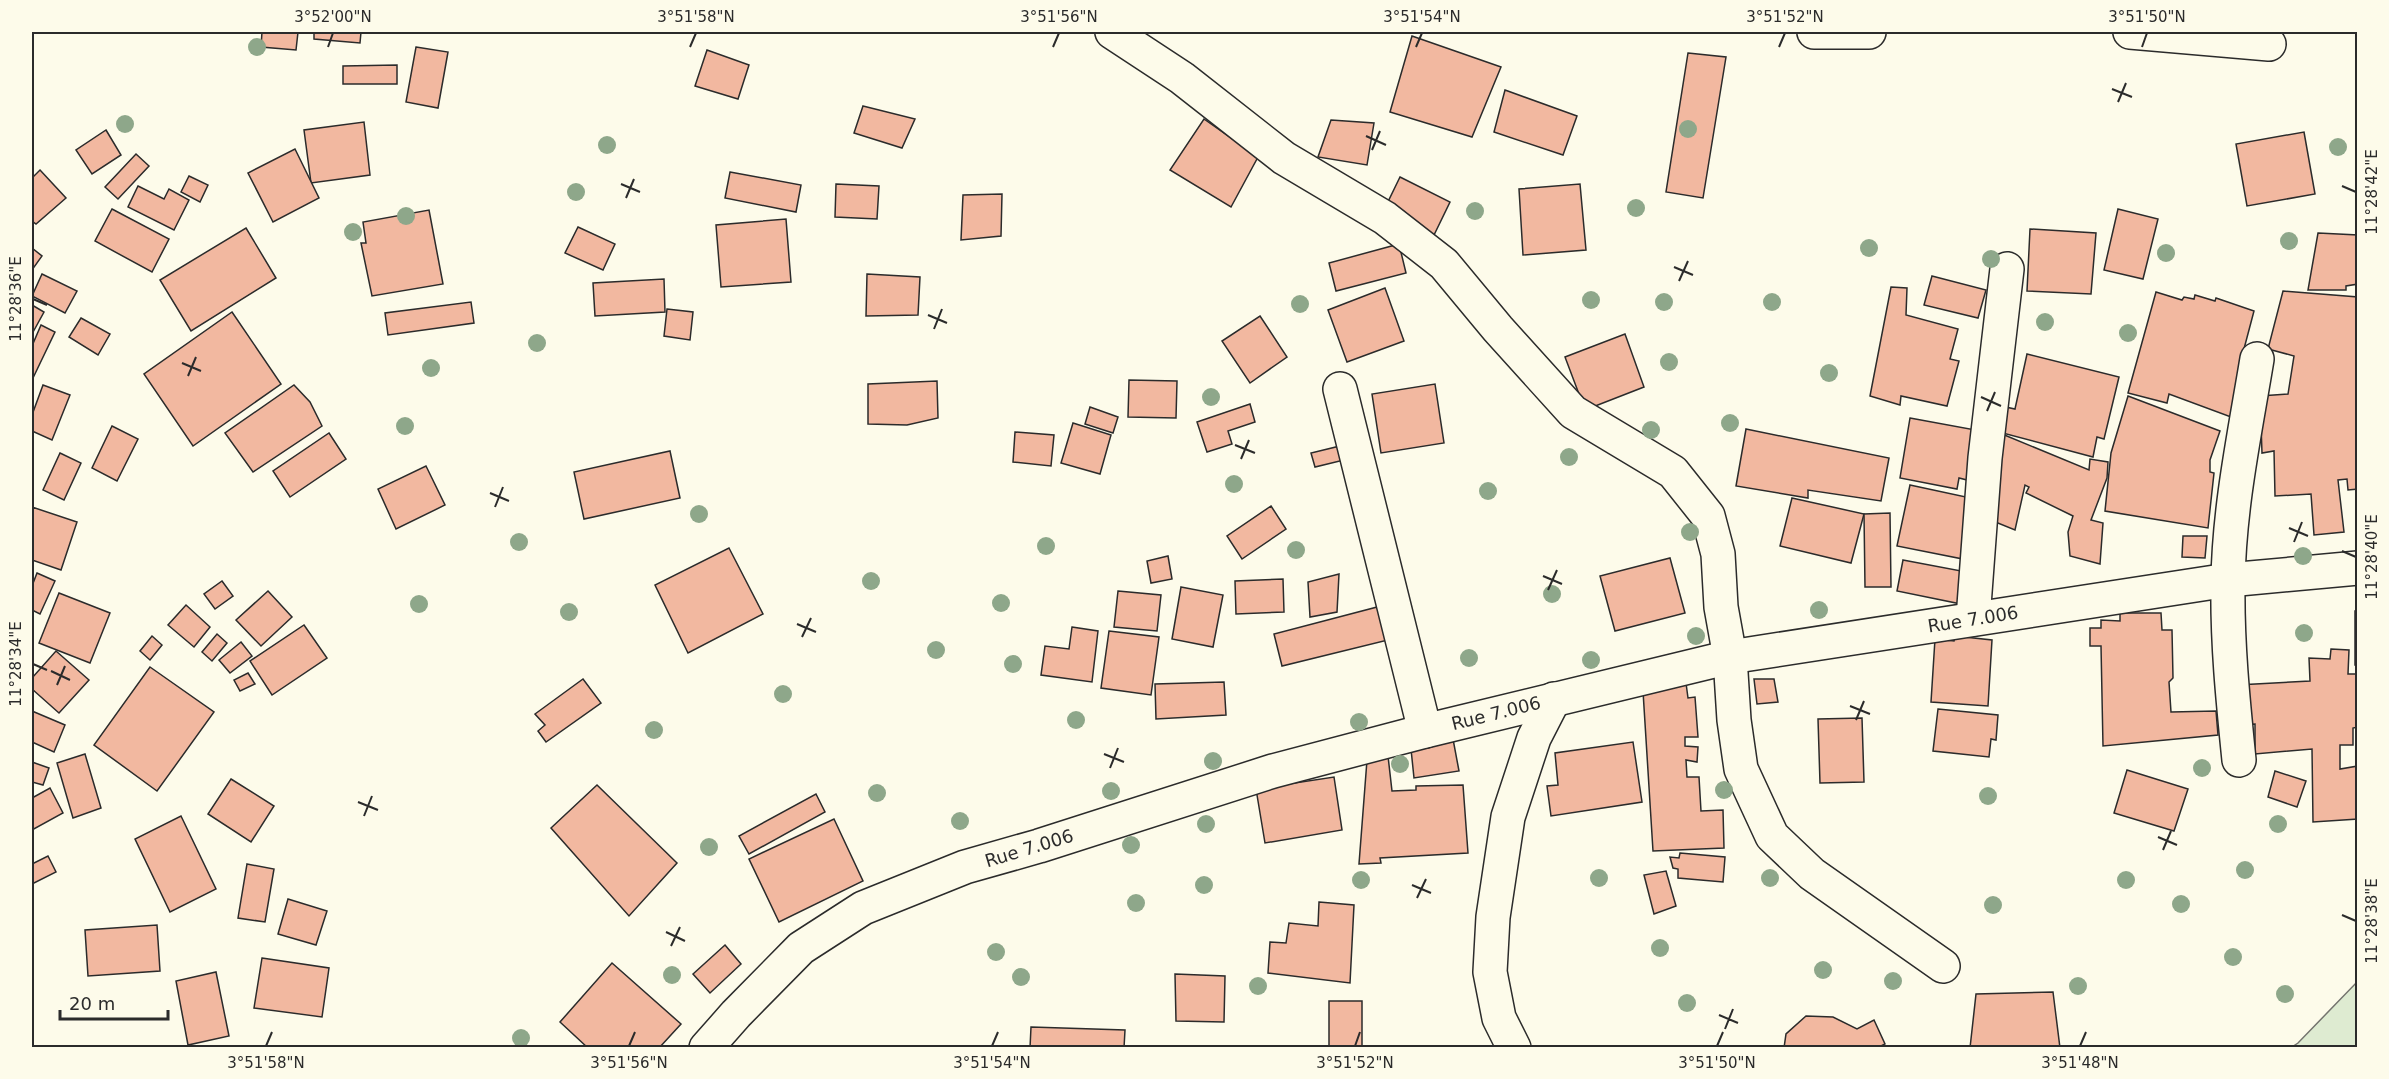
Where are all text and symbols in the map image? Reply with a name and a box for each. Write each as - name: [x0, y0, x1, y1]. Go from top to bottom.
- text: 3°52'00"N: [294, 8, 372, 26]
- text: 3°51'58"N: [657, 8, 735, 26]
- text: 3°51'56"N: [1020, 8, 1098, 26]
- text: 3°51'54"N: [1383, 8, 1461, 26]
- text: 3°51'52"N: [1746, 8, 1824, 26]
- text: 3°51'50"N: [2108, 8, 2186, 26]
- text: 11°28'42"E: [2363, 149, 2381, 235]
- text: 11°28'36"E: [7, 256, 25, 342]
- text: 11°28'40"E: [2363, 514, 2381, 600]
- street label: Rue 7.006: [1926, 601, 2020, 637]
- text: 11°28'34"E: [7, 621, 25, 707]
- street label: Rue 7.006: [1449, 692, 1543, 734]
- street label: Rue 7.006: [982, 825, 1076, 871]
- text: 11°28'38"E: [2363, 878, 2381, 964]
- scale bar: [60, 983, 168, 1021]
- text: 20 m: [69, 993, 115, 1014]
- text: 3°51'58"N: [227, 1054, 305, 1072]
- text: 3°51'56"N: [590, 1054, 668, 1072]
- text: 3°51'54"N: [953, 1054, 1031, 1072]
- text: 3°51'52"N: [1316, 1054, 1394, 1072]
- text: 3°51'50"N: [1678, 1054, 1756, 1072]
- text: 3°51'48"N: [2041, 1054, 2119, 1072]

